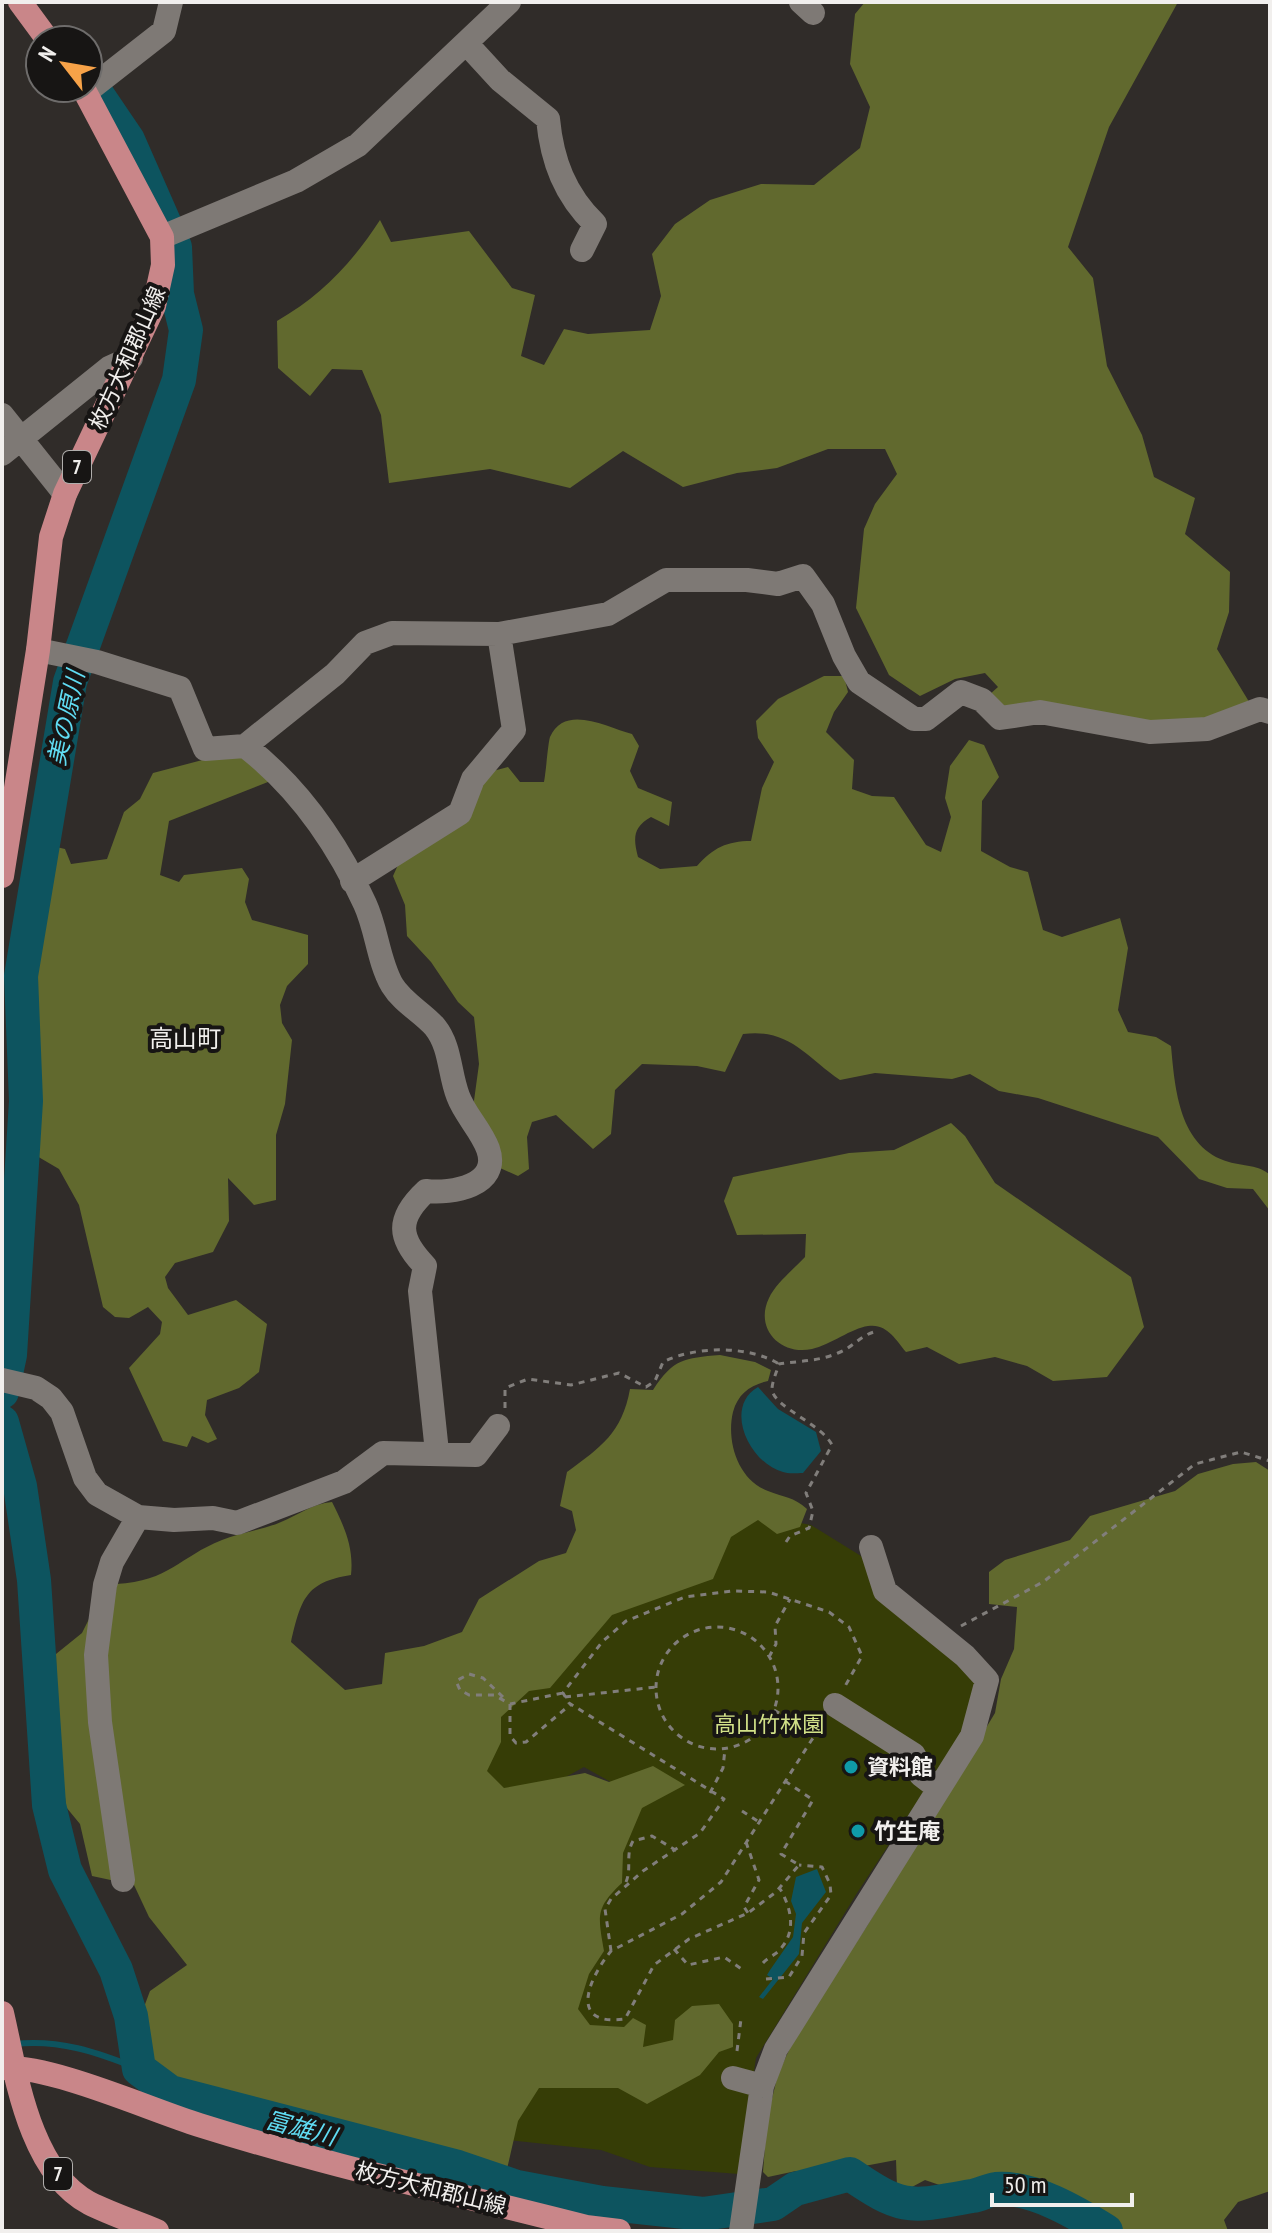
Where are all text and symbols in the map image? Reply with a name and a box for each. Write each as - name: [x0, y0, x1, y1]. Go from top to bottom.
- north arrow: [24, 24, 104, 104]
- text: N: [32, 41, 62, 66]
- street label: 枚方大和郡山線: [83, 282, 171, 434]
- road number: 7: [63, 451, 91, 483]
- water label: 美の原川: [41, 665, 92, 768]
- district label: 高山町: [149, 1023, 221, 1054]
- park label: 高山竹林園: [714, 1710, 824, 1738]
- place label: 資料館: [867, 1753, 933, 1781]
- marker: 資料館: [842, 1758, 860, 1776]
- place label: 竹生庵: [874, 1817, 940, 1845]
- marker: 竹生庵: [849, 1822, 867, 1840]
- water label: 富雄川: [262, 2104, 343, 2153]
- street label: 枚方大和郡山線: [353, 2156, 509, 2220]
- scale bar: [992, 2157, 1132, 2207]
- road number: 7: [44, 2158, 72, 2190]
- text: 50 m: [1004, 2169, 1046, 2200]

